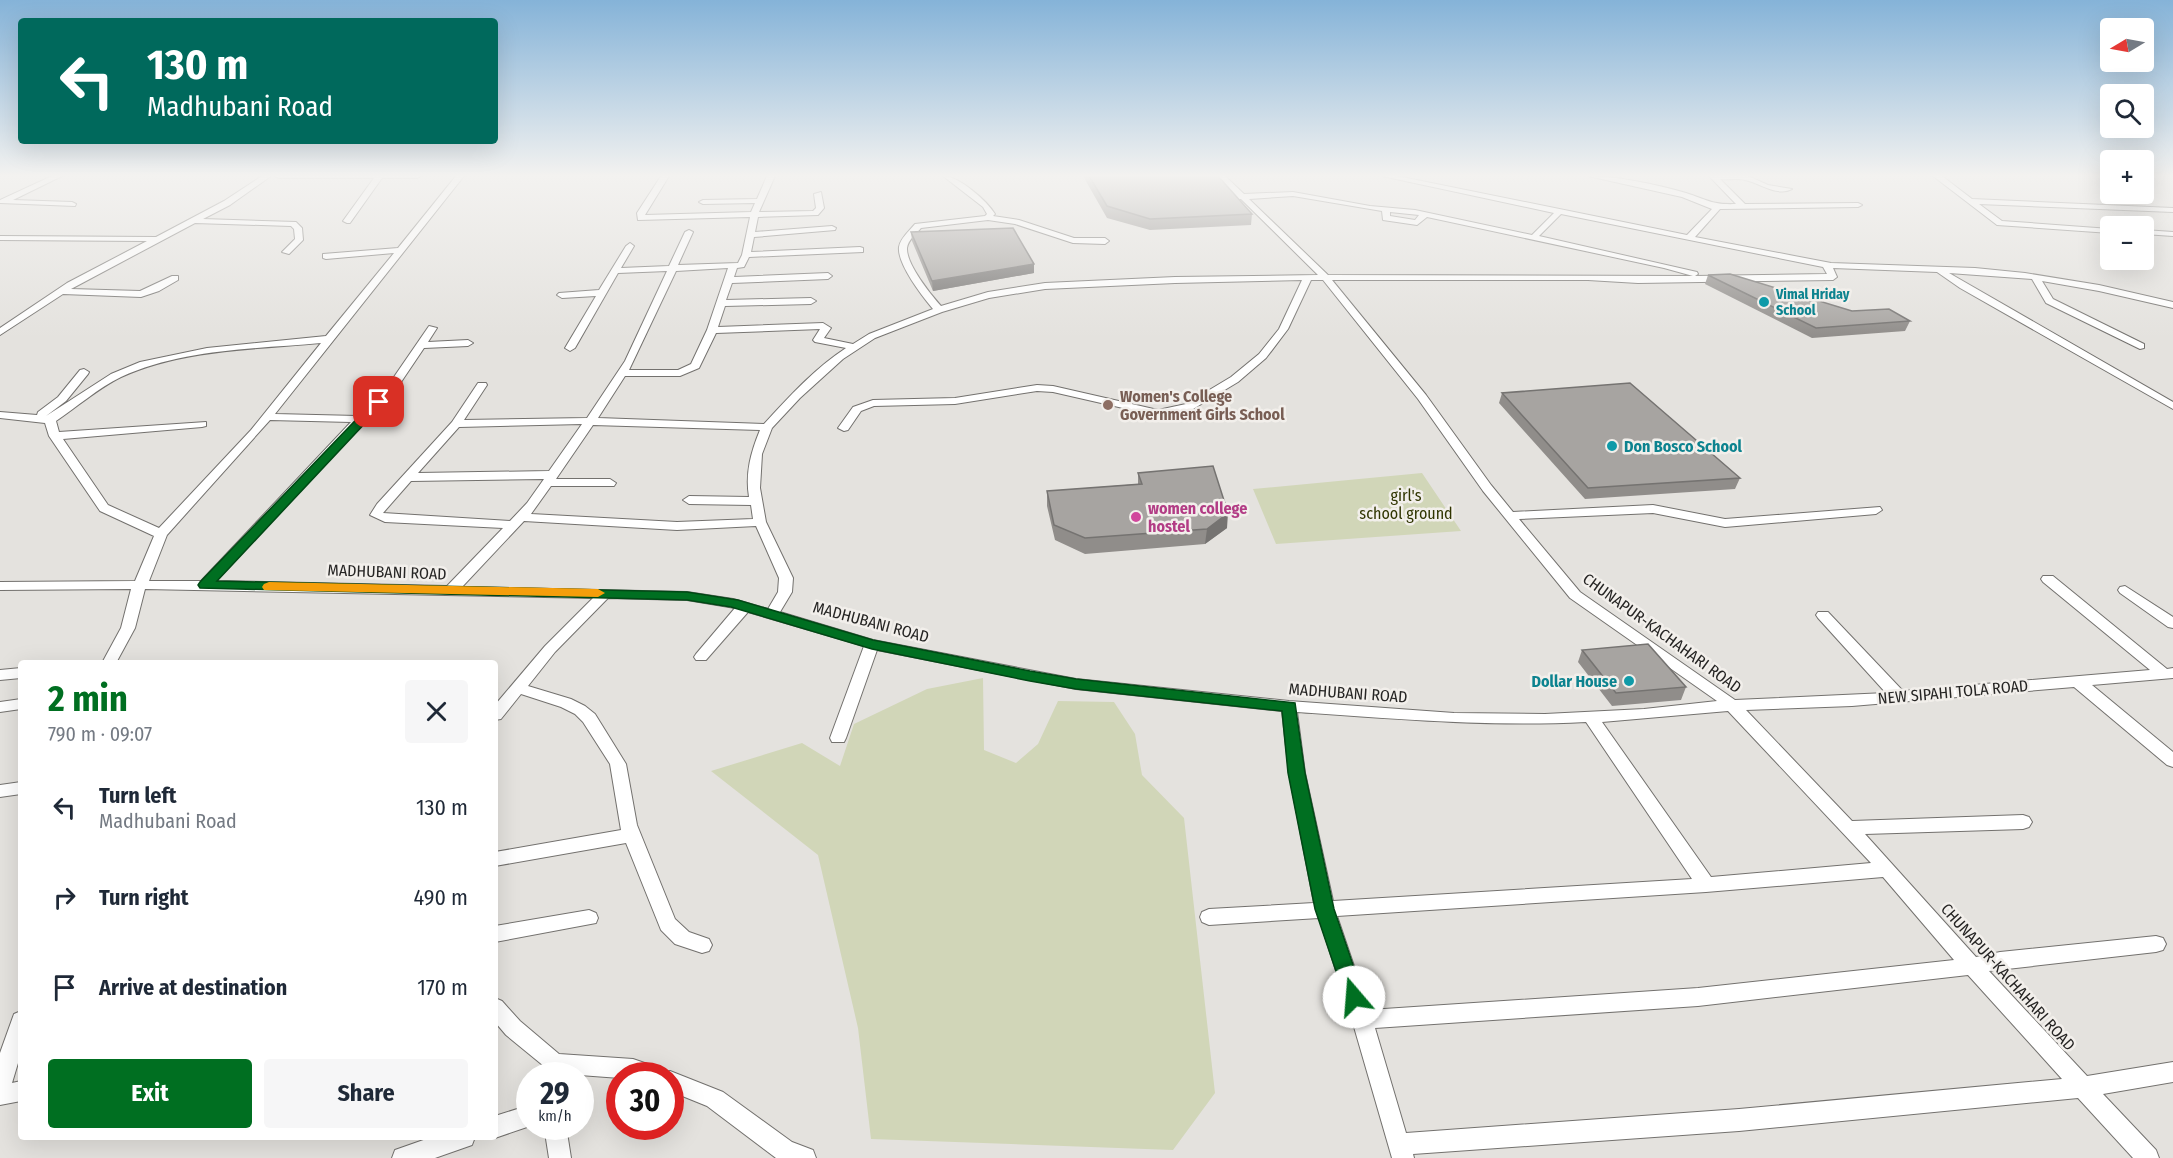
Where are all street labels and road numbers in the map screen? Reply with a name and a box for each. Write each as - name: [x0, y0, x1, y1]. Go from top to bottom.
- street label: MADHUBANI ROAD: [327, 560, 447, 584]
- street label: CHUNAPUR-KACHAHARI ROAD: [1579, 569, 1745, 697]
- street label: MADHUBANI ROAD: [811, 597, 931, 647]
- street label: NEW SIPAHI TOLA ROAD: [1877, 676, 2029, 708]
- street label: MADHUBANI ROAD: [1288, 679, 1408, 707]
- street label: CHUNAPUR-KACHAHARI ROAD: [1937, 900, 2079, 1054]

